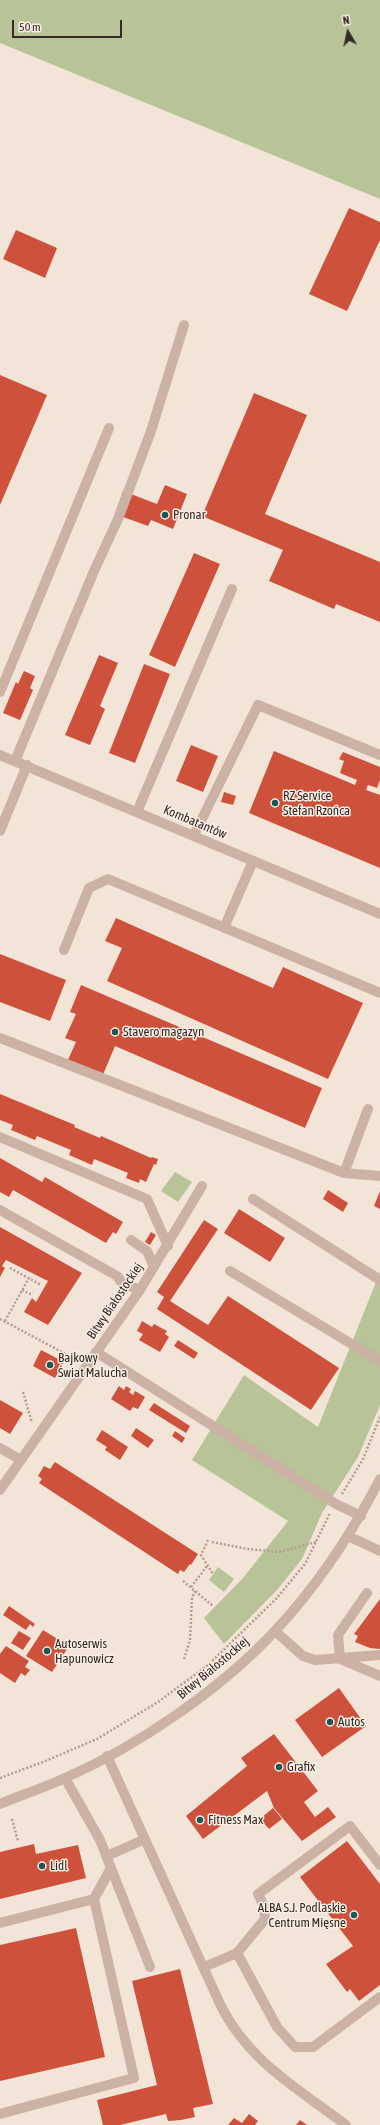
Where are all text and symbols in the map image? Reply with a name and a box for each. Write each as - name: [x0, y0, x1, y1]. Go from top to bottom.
- scale bar: [14, 12, 124, 38]
- north arrow: [328, 12, 368, 52]
- text: N: [342, 14, 350, 27]
- text: 50 m: [19, 20, 41, 34]
- place label: Pronar: [173, 507, 205, 523]
- marker: Pronar: [160, 510, 170, 520]
- place label: RZ Service Stefan Rzońca: [283, 788, 350, 819]
- marker: RZ Service Stefan Rzońca: [270, 798, 280, 808]
- street label: Kombatantów: [161, 802, 229, 842]
- place label: Stavero magazyn: [123, 1024, 204, 1040]
- marker: Stavero magazyn: [110, 1027, 120, 1037]
- street label: Bitwy Białostockiej: [84, 1260, 146, 1342]
- place label: Bajkowy Świat Malucha: [58, 1350, 127, 1381]
- marker: Bajkowy Świat Malucha: [45, 1360, 55, 1370]
- street label: Bitwy Białostockiej: [174, 1634, 252, 1702]
- place label: Autoserwis Hapunowicz: [55, 1636, 114, 1667]
- marker: Autoserwis Hapunowicz: [42, 1646, 52, 1656]
- place label: Autos: [338, 1714, 365, 1730]
- marker: Autos: [325, 1717, 335, 1727]
- place label: Grafix: [287, 1759, 315, 1775]
- marker: Grafix: [274, 1762, 284, 1772]
- place label: Fitness Max: [208, 1812, 263, 1828]
- marker: Fitness Max: [195, 1815, 205, 1825]
- place label: Lidl: [50, 1858, 68, 1874]
- marker: Lidl: [37, 1861, 47, 1871]
- place label: ALBA S.J. Podlaskie Centrum Mięsne: [258, 1900, 346, 1931]
- marker: ALBA S.J. Podlaskie Centrum Mięsne: [349, 1910, 359, 1920]

